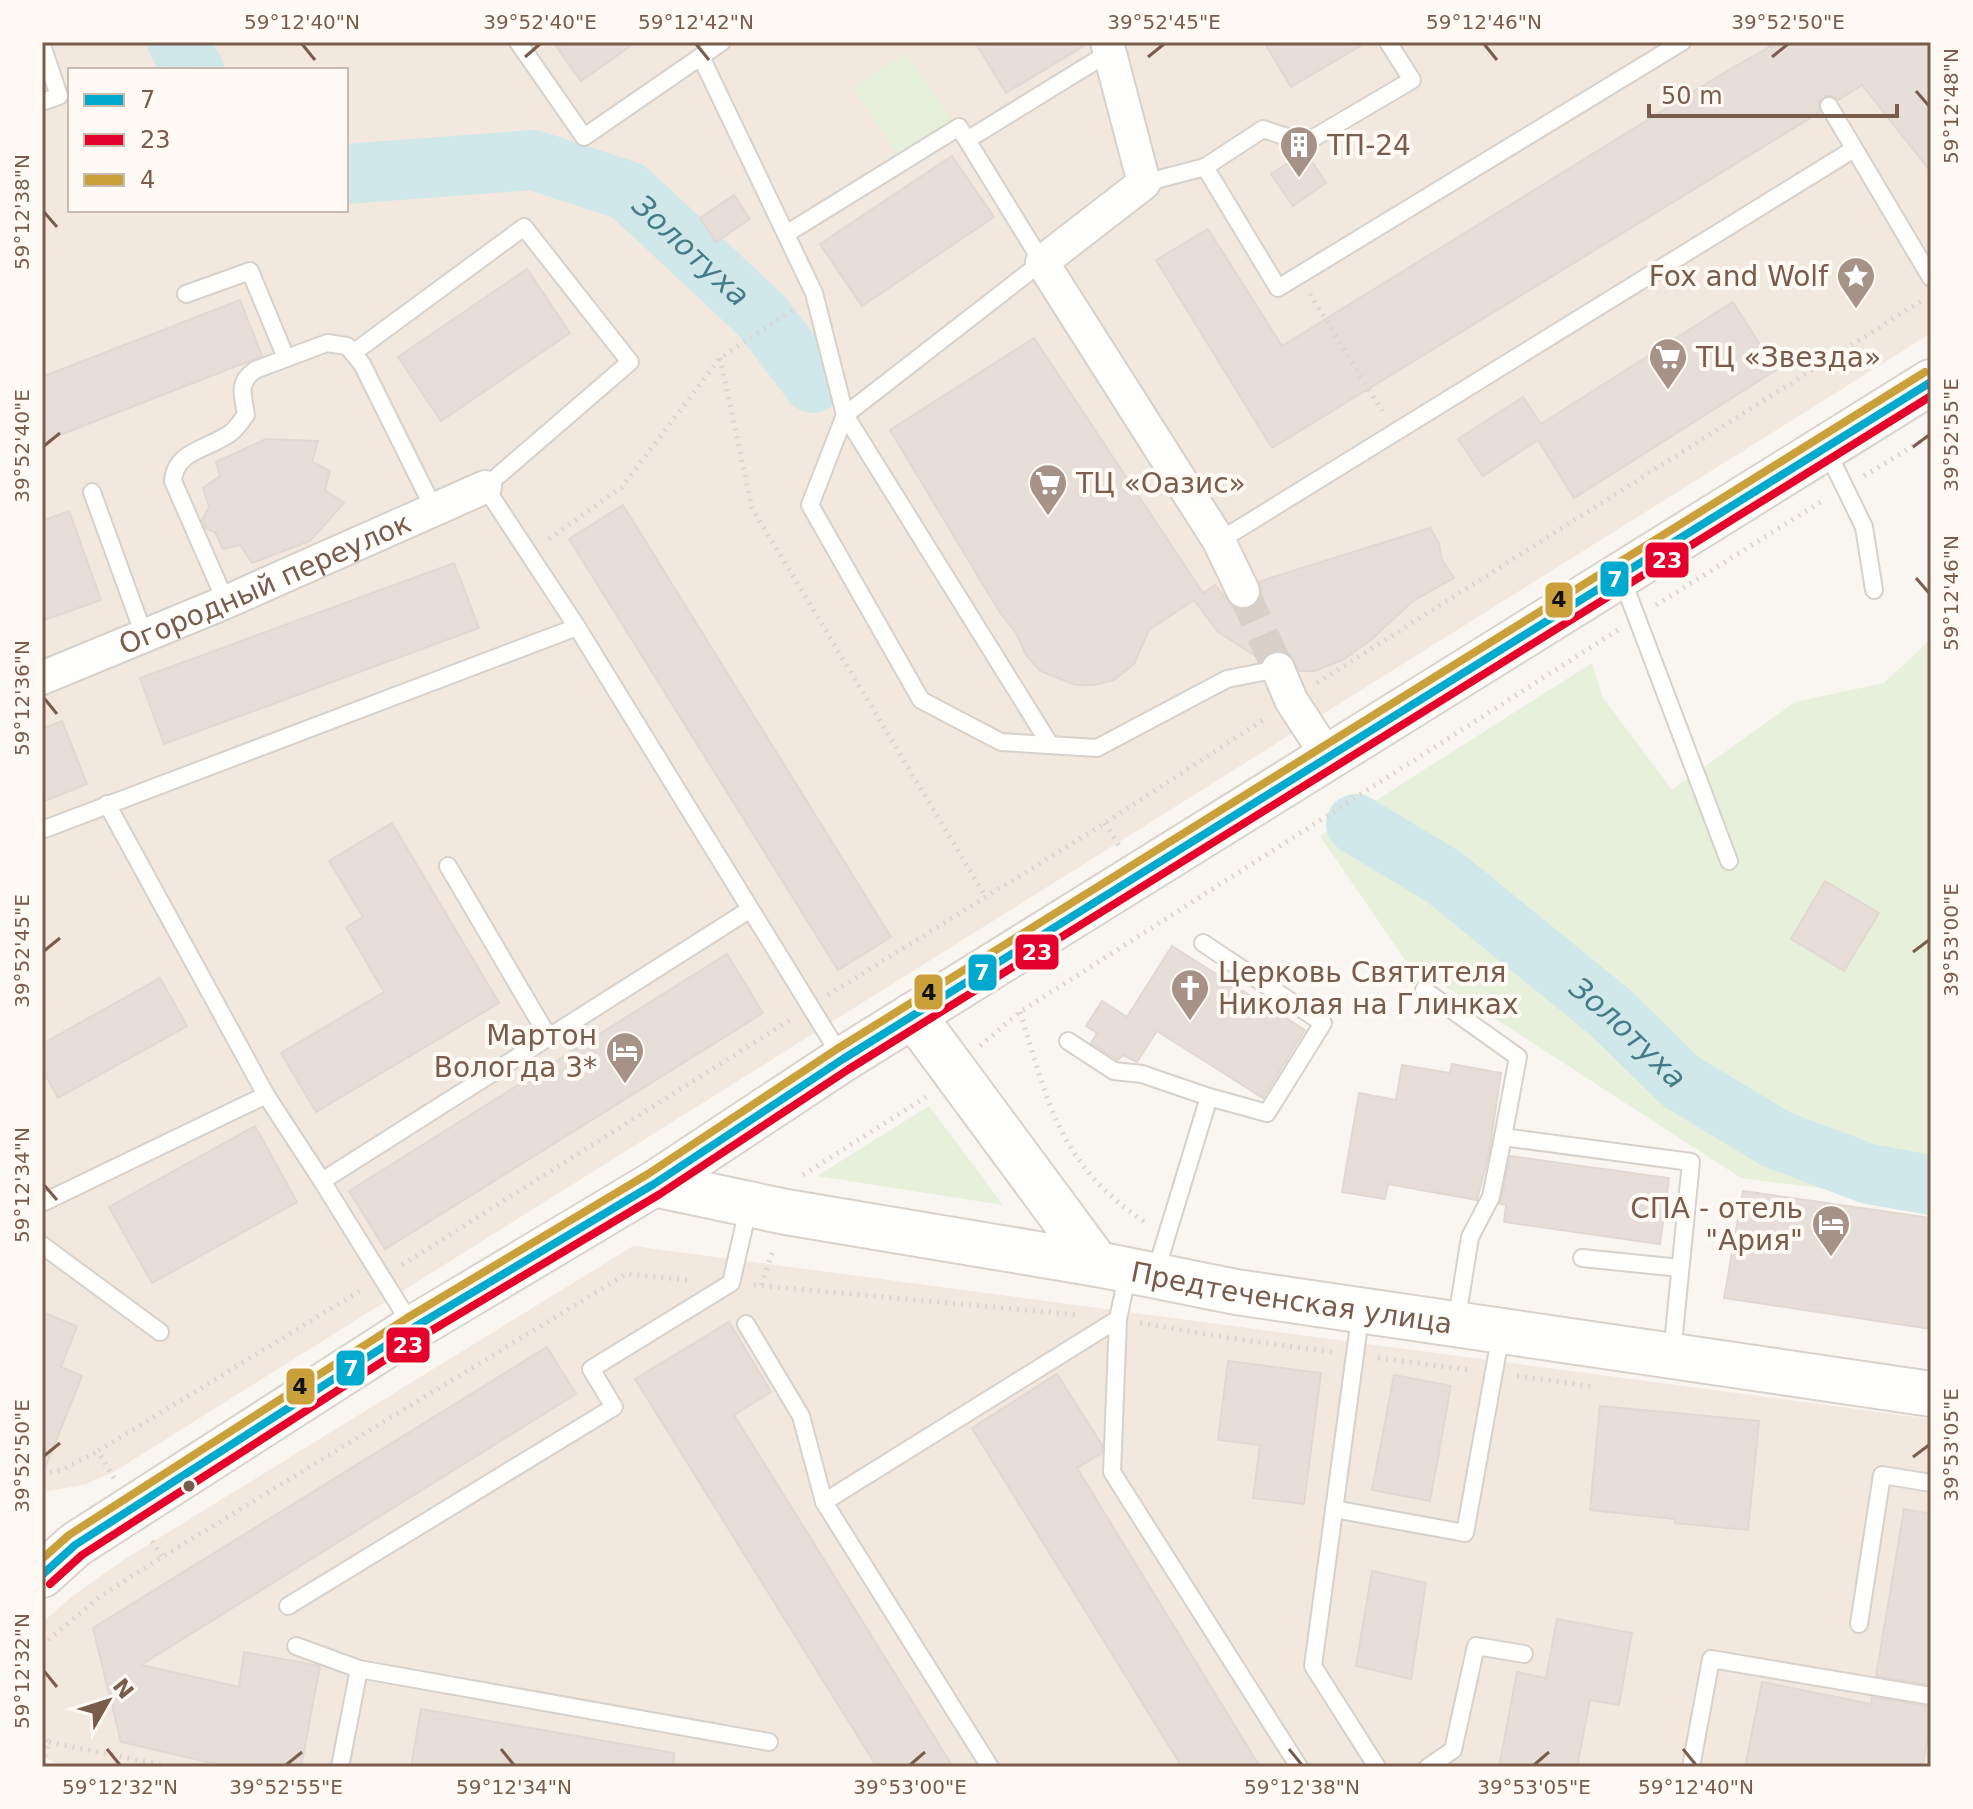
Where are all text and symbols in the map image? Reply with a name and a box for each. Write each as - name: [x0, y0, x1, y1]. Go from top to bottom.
- text: 59°12'40"N: [244, 10, 360, 34]
- text: 39°52'40"E: [483, 10, 597, 34]
- text: 59°12'42"N: [638, 10, 754, 34]
- text: 39°52'45"E: [1107, 10, 1221, 34]
- text: 59°12'46"N: [1426, 10, 1542, 34]
- text: 39°52'50"E: [1731, 10, 1845, 34]
- text: 59°12'48"N: [1939, 48, 1963, 164]
- legend: [68, 68, 348, 212]
- scale bar: [1649, 68, 1897, 118]
- text: 50 m: [1661, 82, 1723, 110]
- text: 7: [140, 86, 155, 114]
- building icon: ТП-24: [1278, 124, 1320, 179]
- text: 23: [140, 126, 171, 154]
- place label: ТП-24: [1326, 129, 1411, 162]
- text: 59°12'38"N: [10, 154, 34, 270]
- text: 4: [140, 166, 155, 194]
- water label: Золотуха: [626, 187, 757, 313]
- place icon: Fox and Wolf: [1835, 255, 1877, 310]
- place label: Fox and Wolf: [1649, 260, 1829, 293]
- supermarket icon: ТЦ «Звезда»: [1647, 336, 1689, 391]
- place label: ТЦ «Звезда»: [1695, 341, 1881, 374]
- text: 39°52'55"E: [1939, 378, 1963, 492]
- text: 39°52'40"E: [10, 389, 34, 503]
- supermarket icon: ТЦ «Оазис»: [1027, 462, 1069, 517]
- place label: ТЦ «Оазис»: [1075, 467, 1246, 500]
- street label: Огородный переулок: [114, 506, 416, 661]
- text: 59°12'46"N: [1939, 535, 1963, 651]
- line badge: 23: [1644, 541, 1690, 579]
- text: 23: [1652, 548, 1682, 573]
- line badge: 7: [1599, 560, 1630, 598]
- text: 7: [1607, 567, 1623, 592]
- line badge: 4: [1544, 581, 1574, 619]
- text: 4: [1551, 587, 1567, 612]
- text: 59°12'36"N: [10, 640, 34, 756]
- text: 39°53'00"E: [1939, 883, 1963, 997]
- text: 39°52'45"E: [10, 894, 34, 1008]
- line badge: 23: [1014, 933, 1060, 971]
- text: 23: [1022, 940, 1052, 965]
- line badge: 7: [967, 953, 998, 992]
- place label: Церковь Святителя Николая на Глинках: [1218, 956, 1519, 1021]
- text: 7: [974, 960, 990, 985]
- church icon: Церковь Святителя Николая на Глинках: [1169, 967, 1211, 1022]
- water label: Золотуха: [1563, 970, 1694, 1095]
- line badge: 4: [913, 973, 944, 1011]
- text: 4: [921, 980, 937, 1005]
- place label: Мартон Вологда 3*: [434, 1019, 597, 1084]
- hotel icon: Мартон Вологда 3*: [604, 1030, 646, 1085]
- text: 59°12'34"N: [10, 1127, 34, 1243]
- place label: СПА - отель "Ария": [1630, 1192, 1803, 1257]
- hotel icon: СПА - отель "Ария": [1810, 1203, 1852, 1258]
- street label: Предтеченская улица: [1128, 1255, 1455, 1340]
- line badge: 23: [385, 1326, 431, 1364]
- text: 23: [393, 1333, 423, 1358]
- line badge: 7: [335, 1349, 366, 1387]
- text: 7: [343, 1356, 359, 1381]
- line badge: 4: [285, 1367, 316, 1406]
- text: 4: [292, 1374, 308, 1399]
- text: 39°53'05"E: [1939, 1388, 1963, 1502]
- text: 39°52'50"E: [10, 1399, 34, 1513]
- unlabelled marker: [181, 1478, 197, 1494]
- text: 59°12'32"N: [10, 1613, 34, 1729]
- north arrow: [68, 1661, 148, 1741]
- text: N: [108, 1674, 139, 1704]
- text: 59°12'32"N: [62, 1775, 178, 1799]
- text: 39°52'55"E: [229, 1775, 343, 1799]
- text: 59°12'34"N: [456, 1775, 572, 1799]
- text: 39°53'00"E: [853, 1775, 967, 1799]
- text: 59°12'38"N: [1244, 1775, 1360, 1799]
- text: 39°53'05"E: [1477, 1775, 1591, 1799]
- text: 59°12'40"N: [1638, 1775, 1754, 1799]

